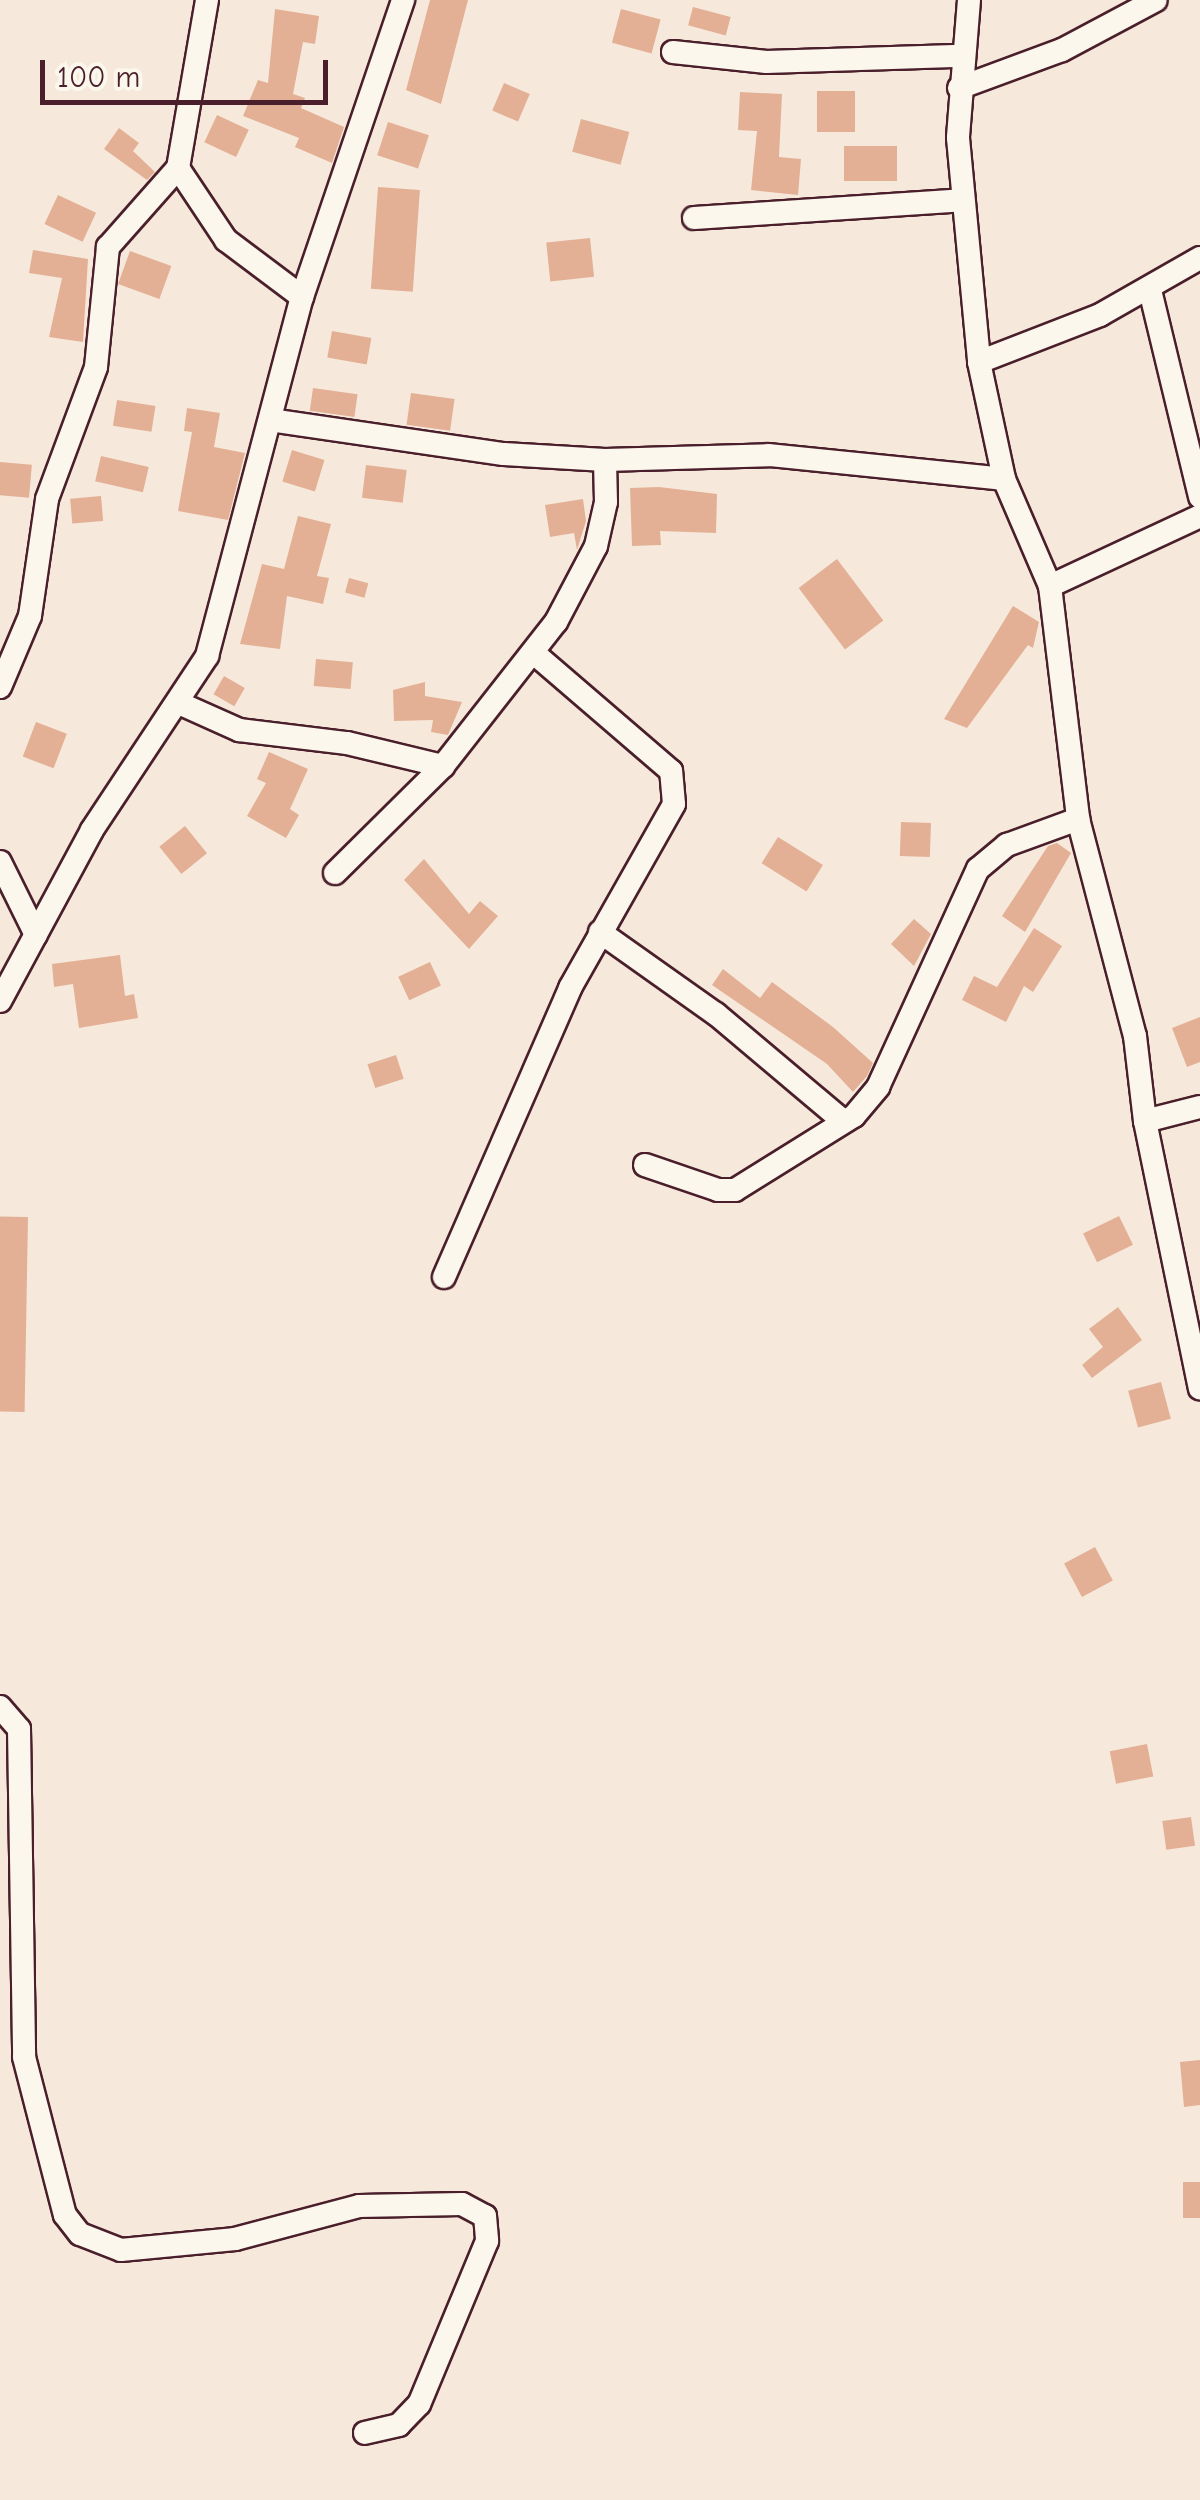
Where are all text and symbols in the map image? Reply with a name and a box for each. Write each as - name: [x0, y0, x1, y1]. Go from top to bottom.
- scale bar: [45, 40, 332, 102]
- text: 100 m: [57, 60, 140, 95]

